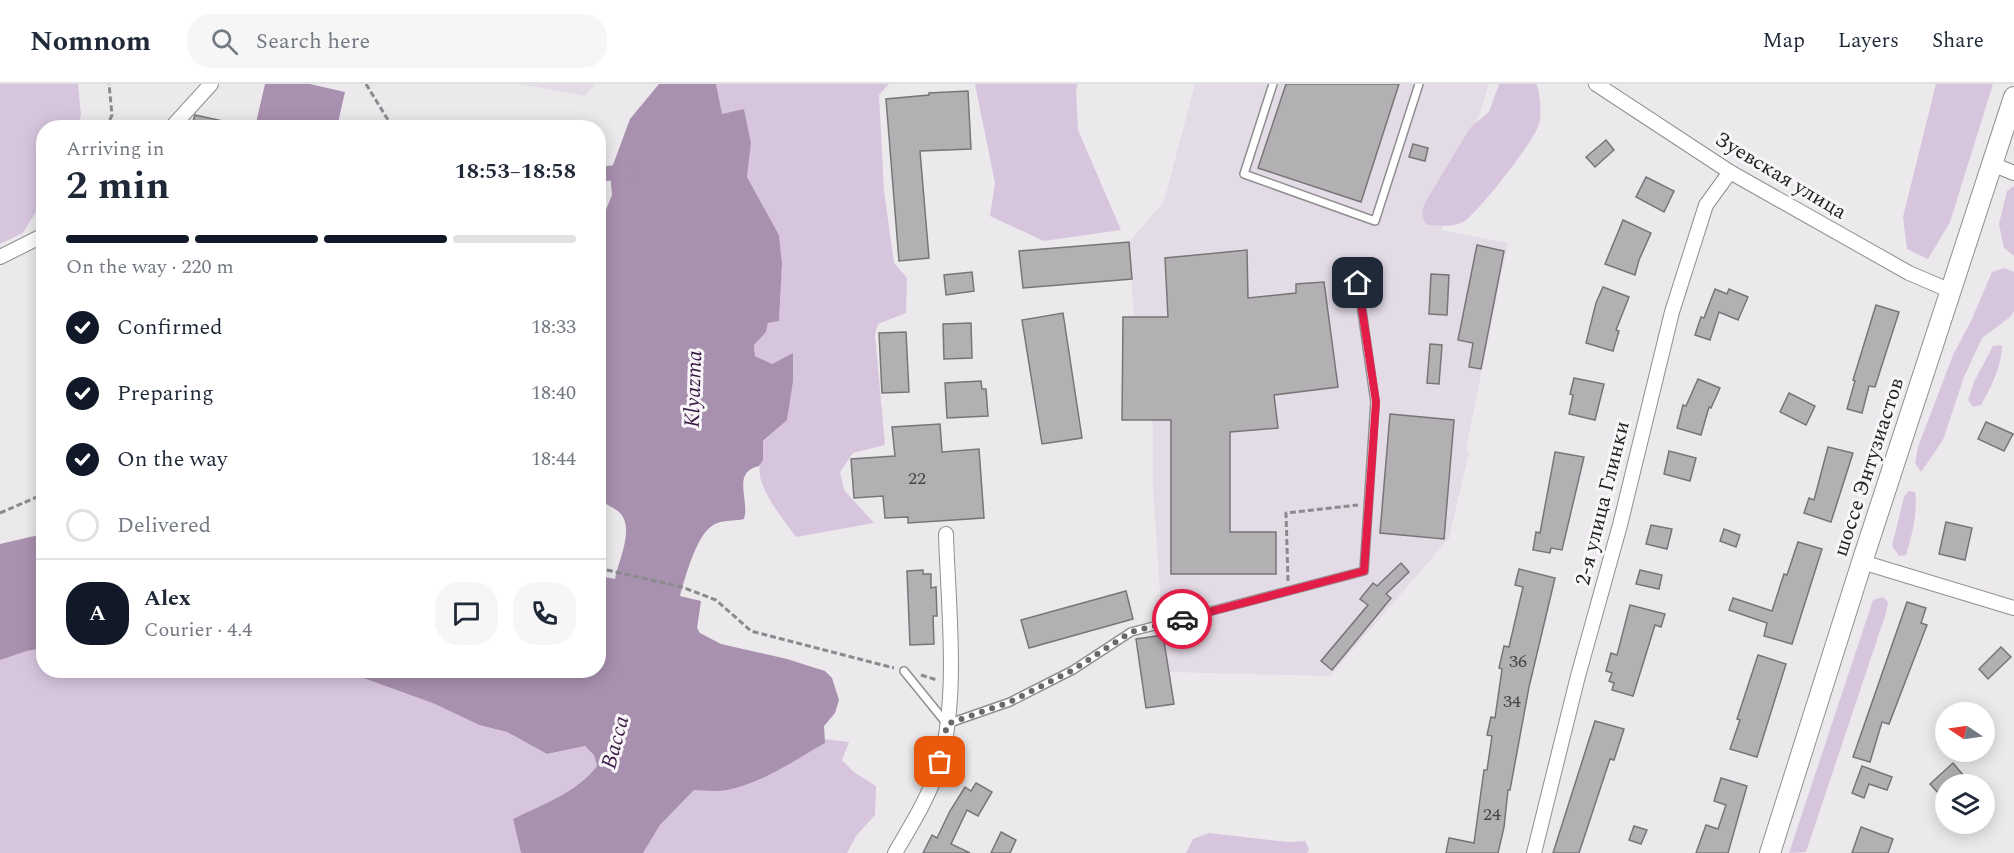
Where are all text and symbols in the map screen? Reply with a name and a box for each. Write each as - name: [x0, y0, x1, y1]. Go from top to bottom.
- search box: [187, 14, 607, 68]
- text: Nomnom: [30, 20, 151, 63]
- icon: search: [208, 25, 241, 58]
- text: Search here: [256, 25, 370, 58]
- text: Map: [1763, 25, 1805, 57]
- text: Layers: [1838, 25, 1899, 57]
- text: Share: [1932, 25, 1984, 57]
- street label: Зуевская улица: [1708, 124, 1853, 228]
- text: Arriving in: [66, 134, 164, 164]
- text: 18:53–18:58: [454, 155, 576, 188]
- text: 2 min: [66, 157, 170, 216]
- text: On the way · 220 m: [66, 252, 234, 282]
- pin: [1332, 257, 1383, 308]
- icon: home: [1341, 266, 1374, 299]
- icon: check: [66, 311, 99, 344]
- text: Confirmed: [117, 311, 223, 344]
- text: 18:33: [531, 312, 576, 342]
- water label: Klyazma: [676, 350, 711, 428]
- street label: шоссе Энтузиастов: [1825, 374, 1913, 561]
- icon: check: [66, 377, 99, 410]
- text: Preparing: [117, 377, 214, 410]
- text: 18:40: [531, 378, 576, 408]
- street label: 2-я улица Глинки: [1567, 418, 1639, 589]
- icon: check: [66, 443, 99, 476]
- text: On the way: [117, 443, 228, 476]
- text: 18:44: [531, 444, 576, 474]
- house number: 22: [908, 465, 926, 492]
- text: Delivered: [117, 509, 211, 542]
- text: Alex: [144, 582, 191, 615]
- button: chat: [435, 582, 498, 645]
- button: phone: [513, 582, 576, 645]
- courier: [1152, 589, 1212, 649]
- text: A: [89, 597, 106, 630]
- icon: car: [1166, 603, 1199, 636]
- text: Courier · 4.4: [144, 615, 252, 645]
- house number: 36: [1509, 648, 1527, 675]
- house number: 34: [1503, 688, 1521, 715]
- north arrow: [1935, 702, 1995, 762]
- map controls: [1935, 702, 1995, 834]
- water label: Васса: [593, 712, 638, 773]
- pin: [914, 736, 965, 787]
- icon: bag: [923, 745, 956, 778]
- button: layers: [1935, 774, 1995, 834]
- house number: 24: [1483, 801, 1501, 828]

